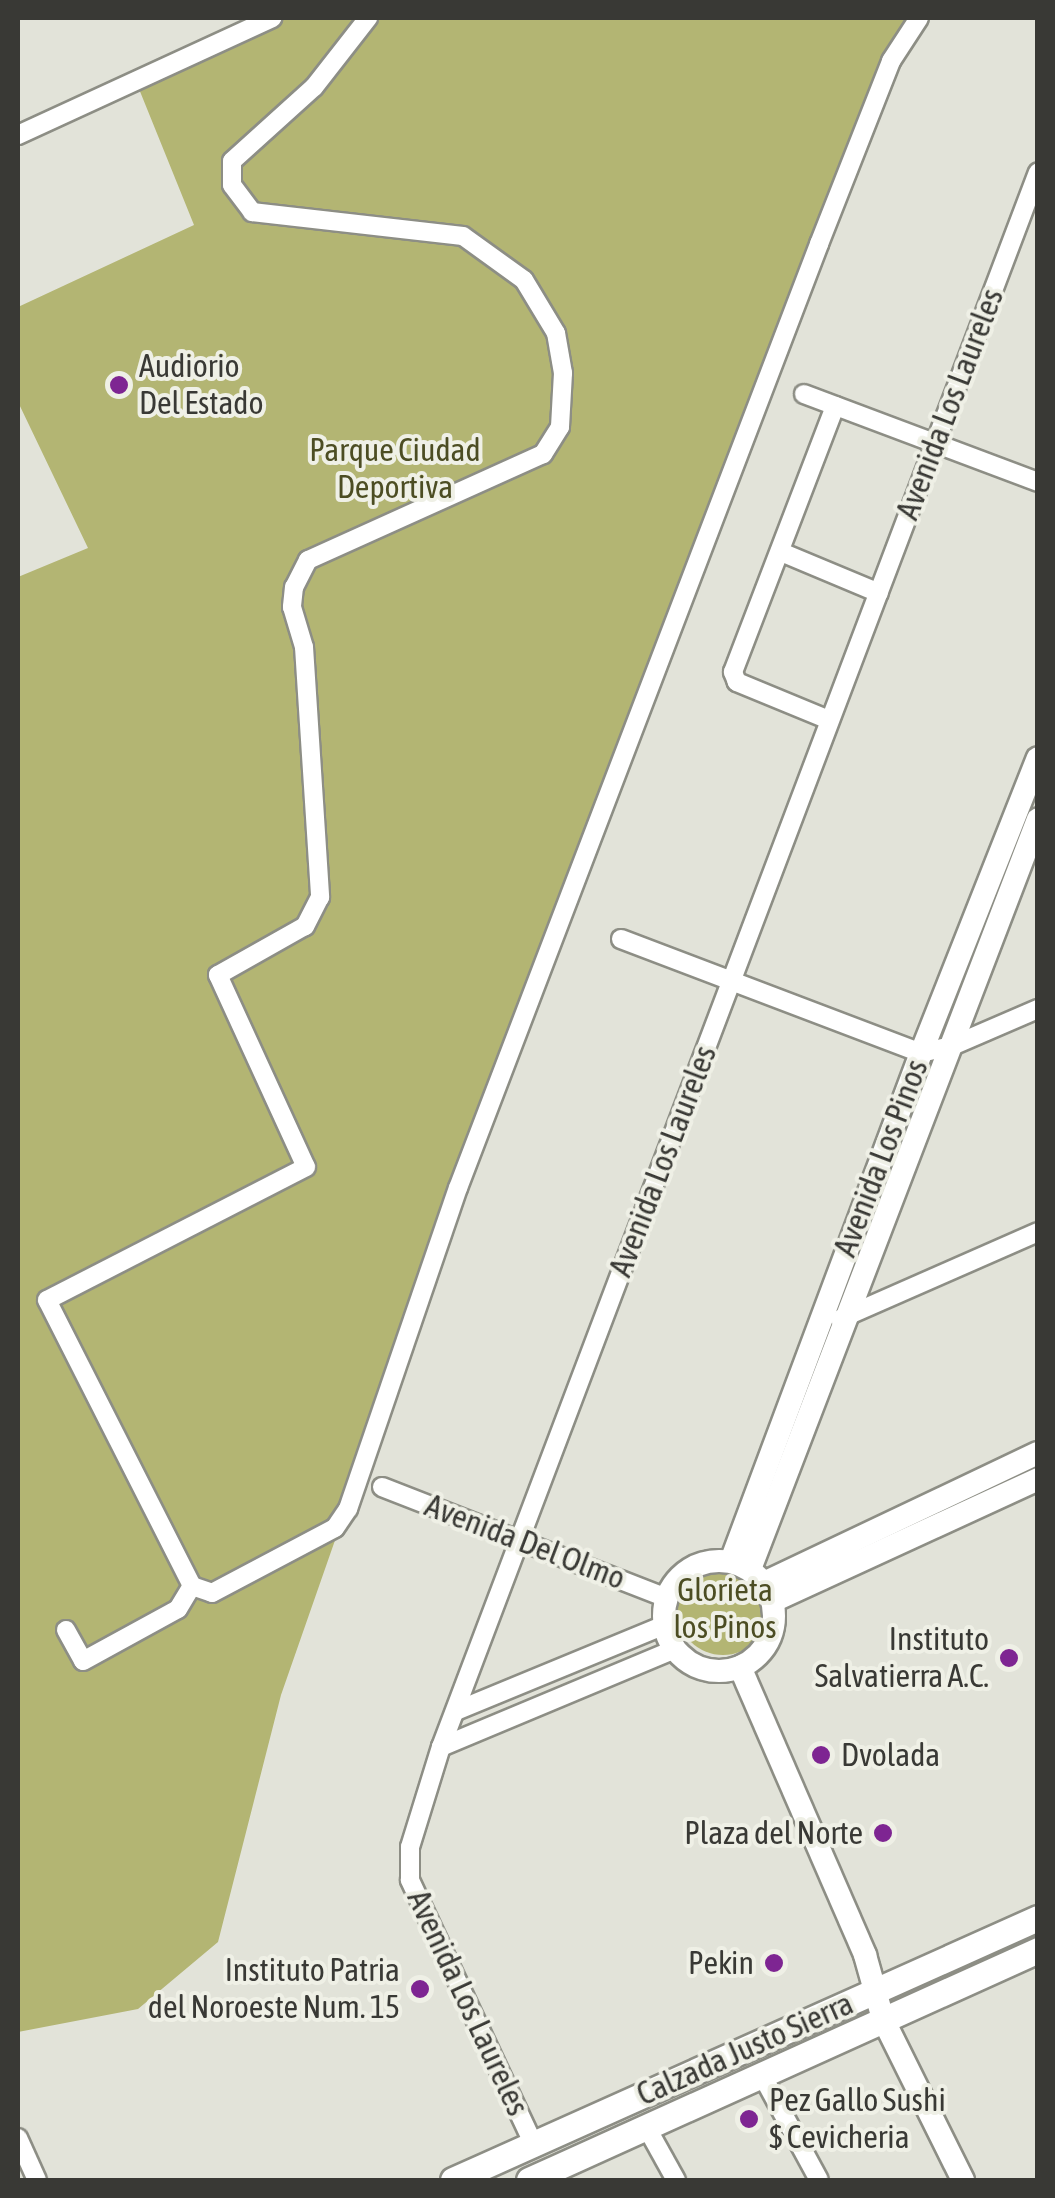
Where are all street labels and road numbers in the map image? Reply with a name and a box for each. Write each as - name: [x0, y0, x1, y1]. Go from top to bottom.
- street label: Avenida Los Laureles: [888, 283, 1012, 525]
- street label: Avenida Los Laureles: [601, 1040, 725, 1282]
- street label: Avenida Los Pinos: [826, 1054, 936, 1262]
- street label: Avenida Del Olmo: [420, 1486, 630, 1598]
- street label: Avenida Los Laureles: [399, 1884, 537, 2122]
- street label: Calzada Justo Sierra: [631, 1984, 859, 2114]

